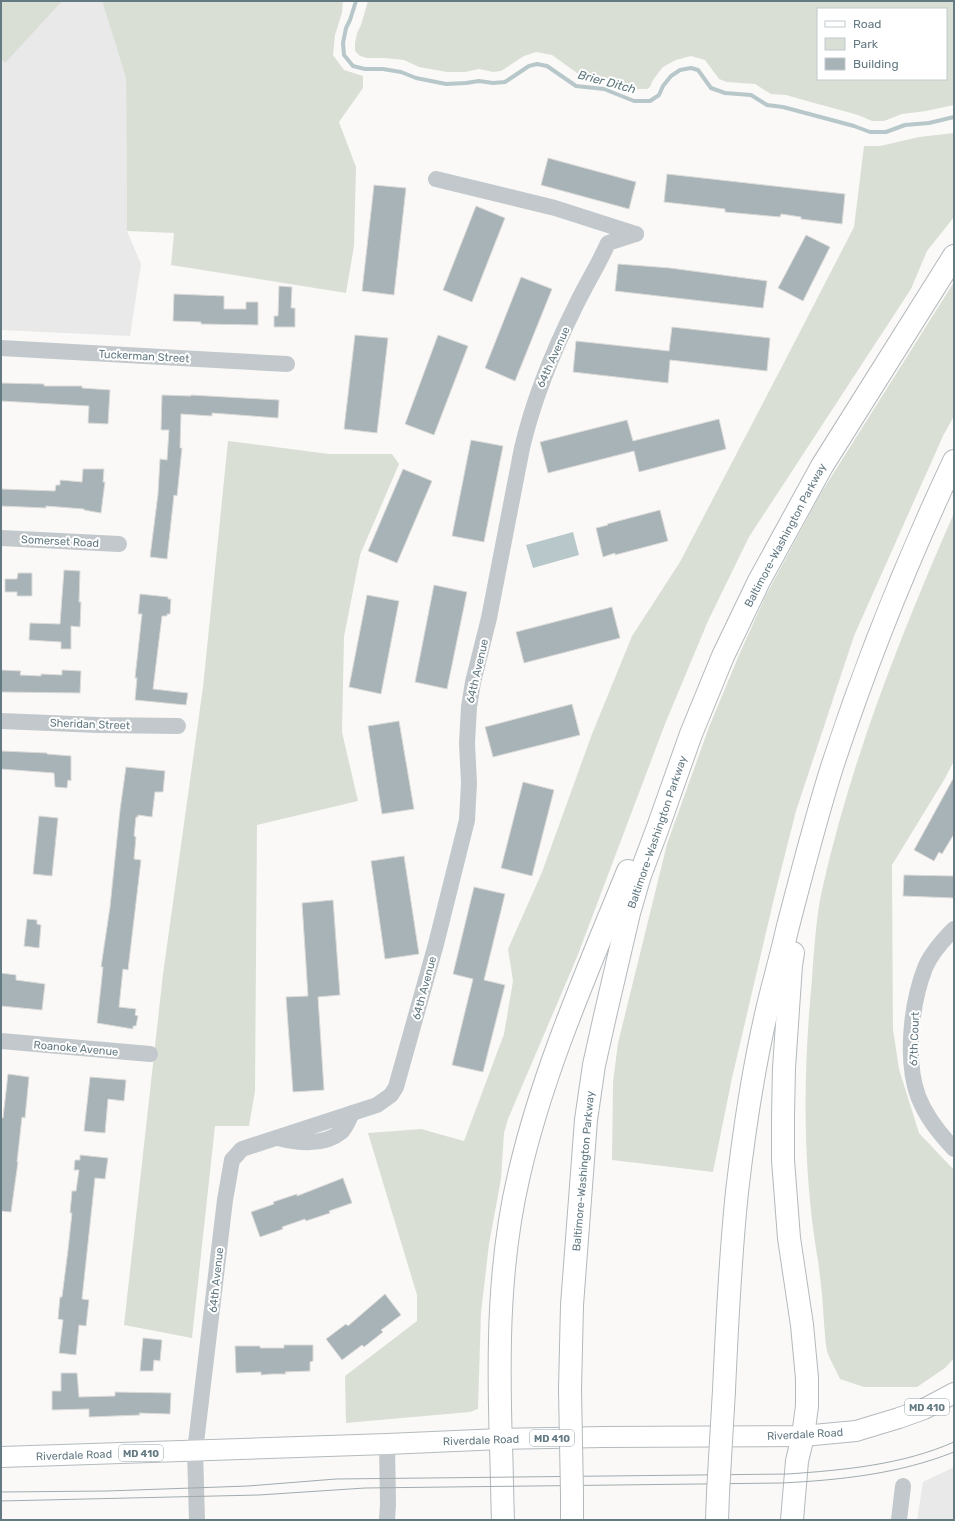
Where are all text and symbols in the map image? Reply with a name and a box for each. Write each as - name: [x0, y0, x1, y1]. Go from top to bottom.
- legend: [817, 8, 947, 80]
- text: Road: [853, 17, 881, 31]
- text: Park: [853, 37, 879, 51]
- text: Building: [853, 57, 899, 71]
- water label: Brier Ditch: [577, 68, 637, 96]
- street label: 64th Avenue: [534, 325, 573, 390]
- street label: Tuckerman Street: [98, 348, 190, 365]
- street label: Baltimore-Washington Parkway: [742, 461, 829, 609]
- street label: Somerset Road: [21, 533, 99, 550]
- street label: 64th Avenue: [464, 638, 491, 704]
- street label: Sheridan Street: [50, 717, 131, 732]
- street label: Baltimore-Washington Parkway: [625, 754, 690, 910]
- street label: 64th Avenue: [410, 955, 439, 1021]
- street label: 67th Court: [907, 1011, 922, 1066]
- street label: Roanoke Avenue: [33, 1038, 119, 1059]
- street label: Baltimore-Washington Parkway: [570, 1090, 597, 1252]
- street label: 64th Avenue: [207, 1247, 226, 1313]
- road number: MD 410: [905, 1399, 949, 1415]
- street label: Riverdale Road: [767, 1426, 843, 1443]
- road number: MD 410: [530, 1430, 574, 1446]
- street label: Riverdale Road: [443, 1433, 519, 1448]
- road number: MD 410: [119, 1445, 163, 1461]
- street label: Riverdale Road: [36, 1448, 112, 1463]

